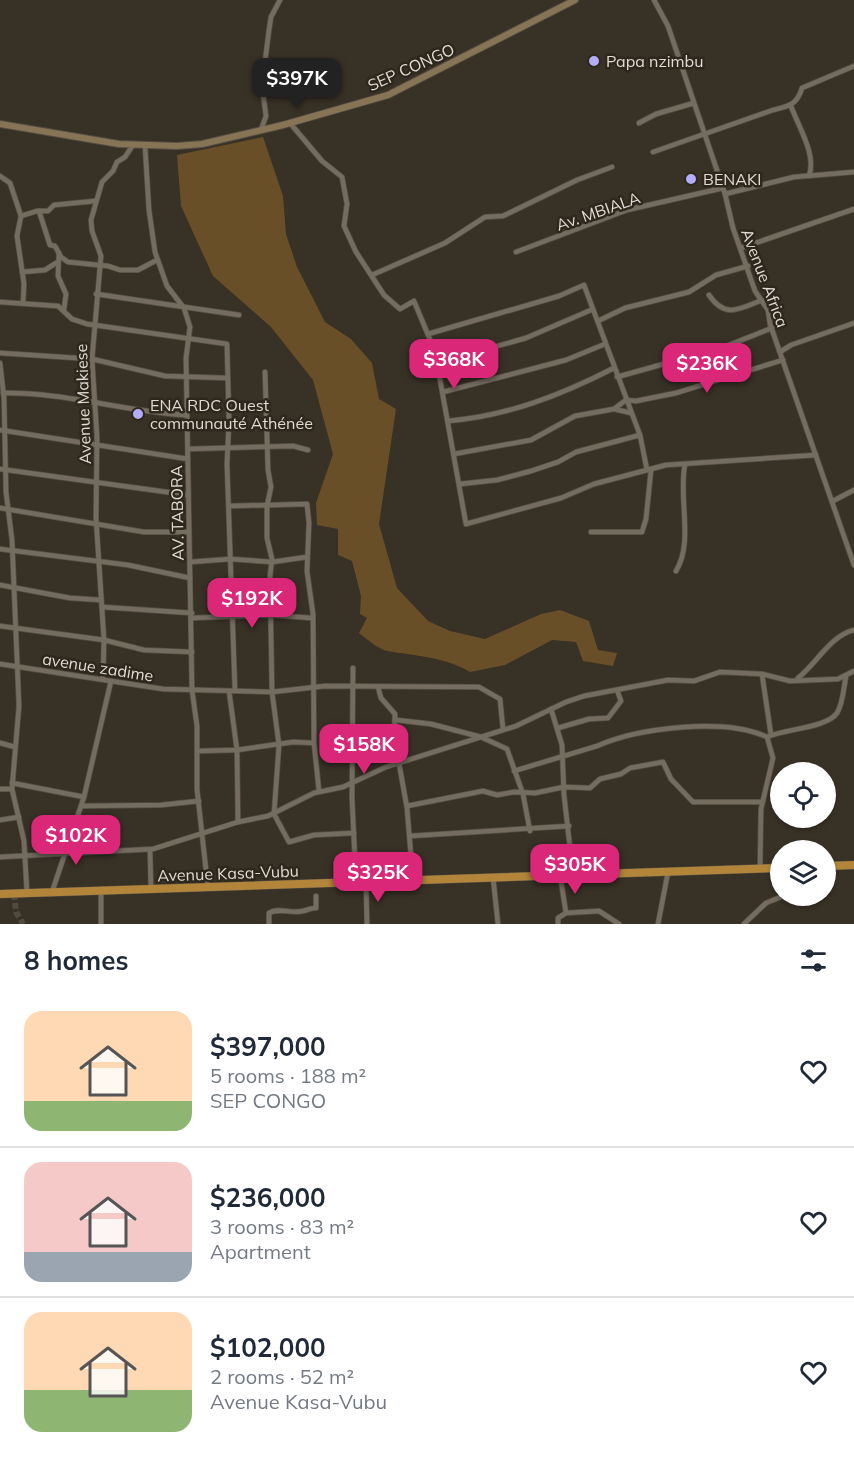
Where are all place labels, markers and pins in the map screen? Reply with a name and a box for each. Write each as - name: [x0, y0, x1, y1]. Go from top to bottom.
- place label: Papa nzimbu: [606, 51, 703, 71]
- marker: Papa nzimbu: [587, 54, 601, 68]
- pin: $397K: [255, 58, 339, 109]
- place label: BENAKI: [703, 169, 761, 189]
- marker: BENAKI: [684, 172, 698, 186]
- pin: $368K: [412, 339, 496, 390]
- pin: $236K: [665, 343, 749, 394]
- place label: ENA RDC Ouest communauté Athénée: [150, 395, 313, 433]
- marker: ENA RDC Ouest communauté Athénée: [131, 407, 145, 421]
- pin: $192K: [210, 578, 294, 629]
- pin: $158K: [322, 724, 406, 775]
- pin: $102K: [34, 815, 118, 866]
- pin: $305K: [533, 844, 617, 895]
- pin: $325K: [336, 852, 420, 903]

